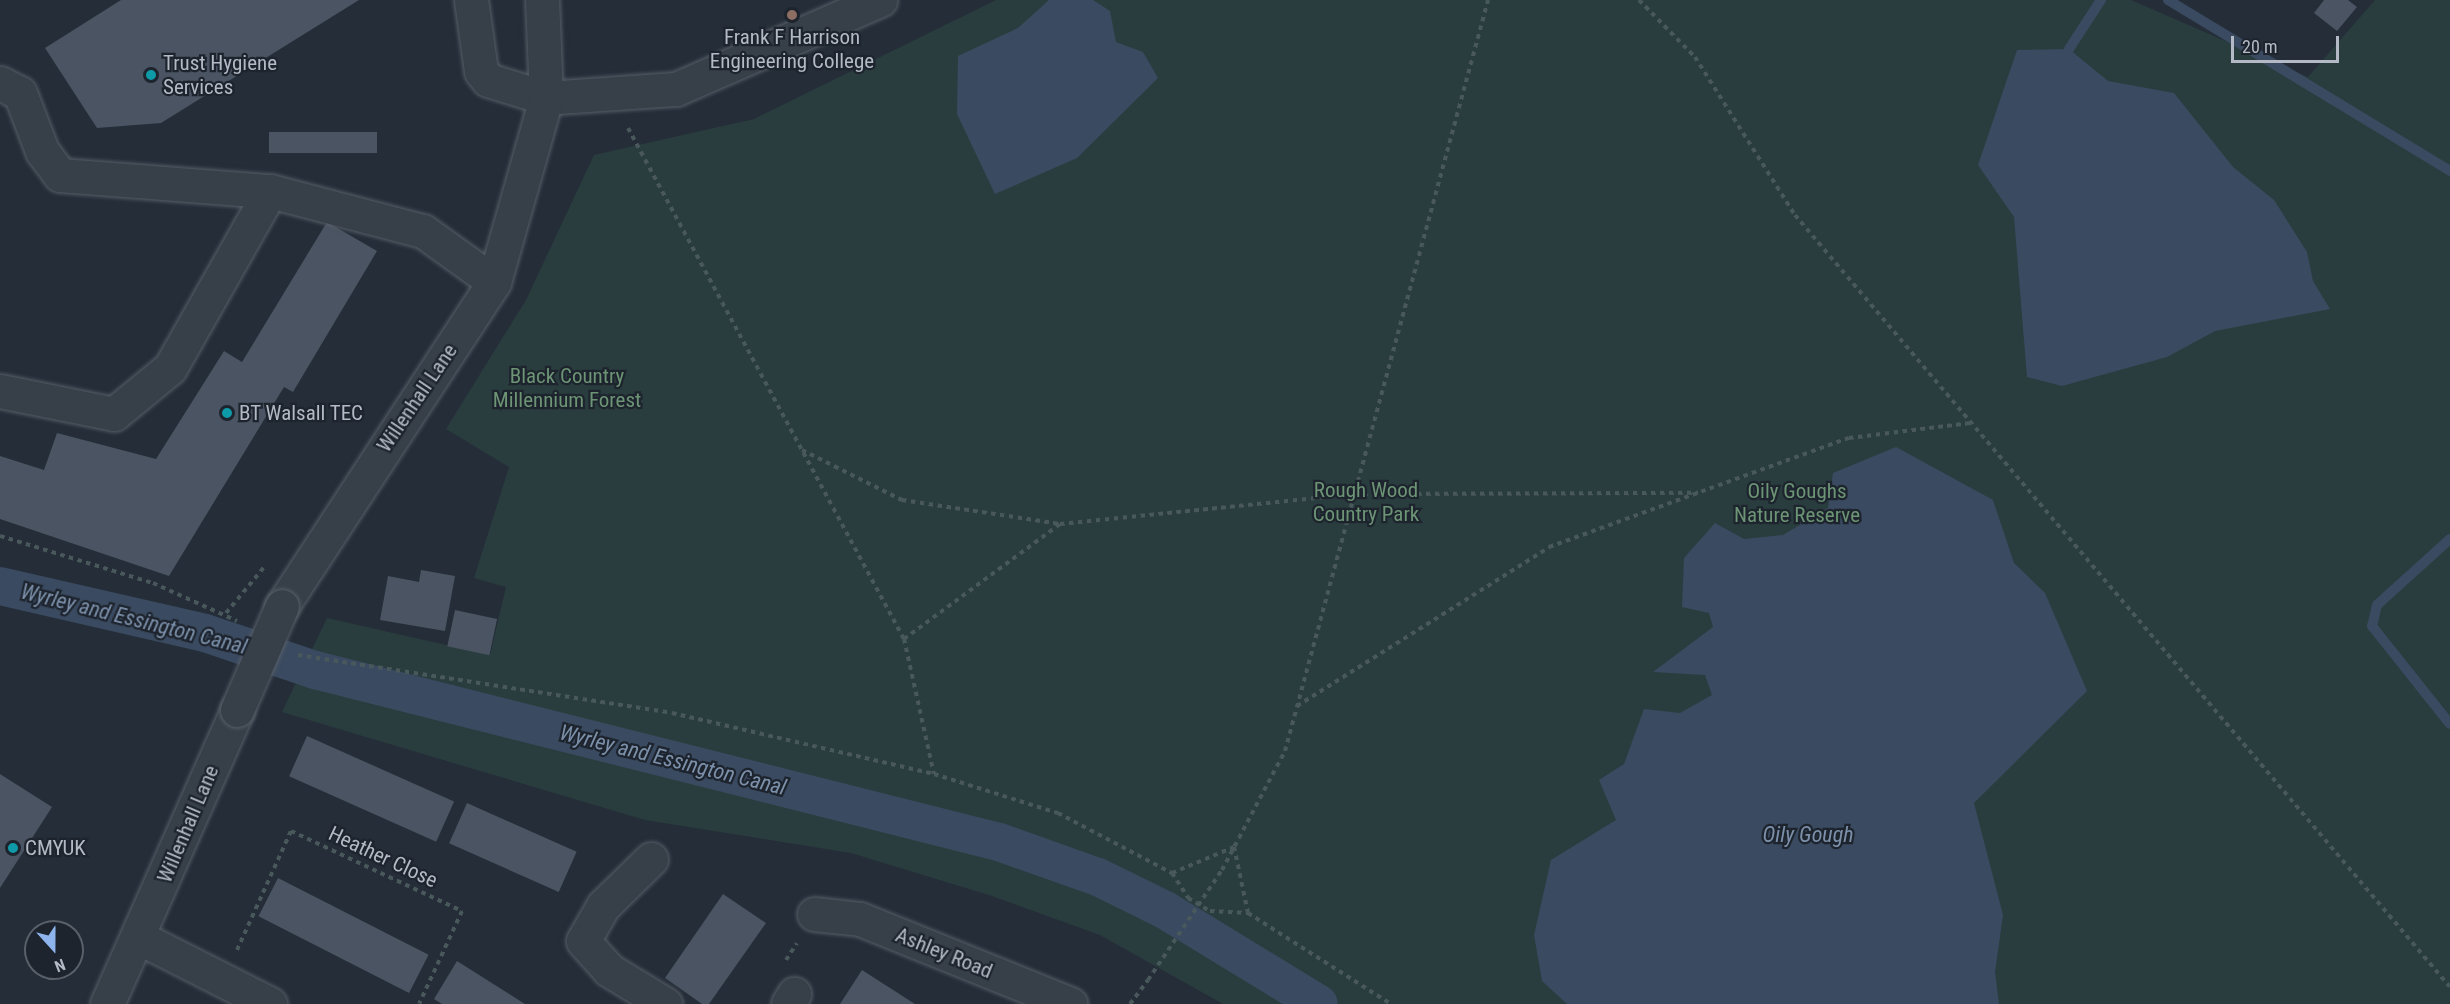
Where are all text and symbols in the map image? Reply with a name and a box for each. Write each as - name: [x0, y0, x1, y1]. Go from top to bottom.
- marker: Frank F Harrison Engineering College: [785, 8, 799, 22]
- place label: Frank F Harrison Engineering College: [710, 24, 874, 74]
- scale bar: [2234, 24, 2342, 62]
- text: 20 m: [2242, 36, 2277, 57]
- place label: Trust Hygiene Services: [163, 50, 277, 100]
- marker: Trust Hygiene Services: [144, 68, 158, 82]
- street label: Willenhall Lane: [372, 339, 462, 457]
- park label: Black Country Millennium Forest: [493, 363, 641, 413]
- place label: BT Walsall TEC: [239, 400, 364, 426]
- marker: BT Walsall TEC: [220, 406, 234, 420]
- park label: Rough Wood Country Park: [1313, 477, 1419, 527]
- park label: Oily Goughs Nature Reserve: [1734, 478, 1860, 528]
- water label: Wyrley and Essington Canal: [18, 578, 250, 660]
- water label: Wyrley and Essington Canal: [557, 719, 789, 801]
- street label: Willenhall Lane: [152, 761, 224, 887]
- street label: Heather Close: [325, 821, 441, 893]
- water label: Oily Gough: [1763, 822, 1853, 848]
- place label: CMYUK: [25, 835, 86, 861]
- marker: CMYUK: [6, 841, 20, 855]
- north arrow: [24, 920, 84, 980]
- street label: Ashley Road: [892, 922, 996, 984]
- text: N: [52, 955, 68, 976]

